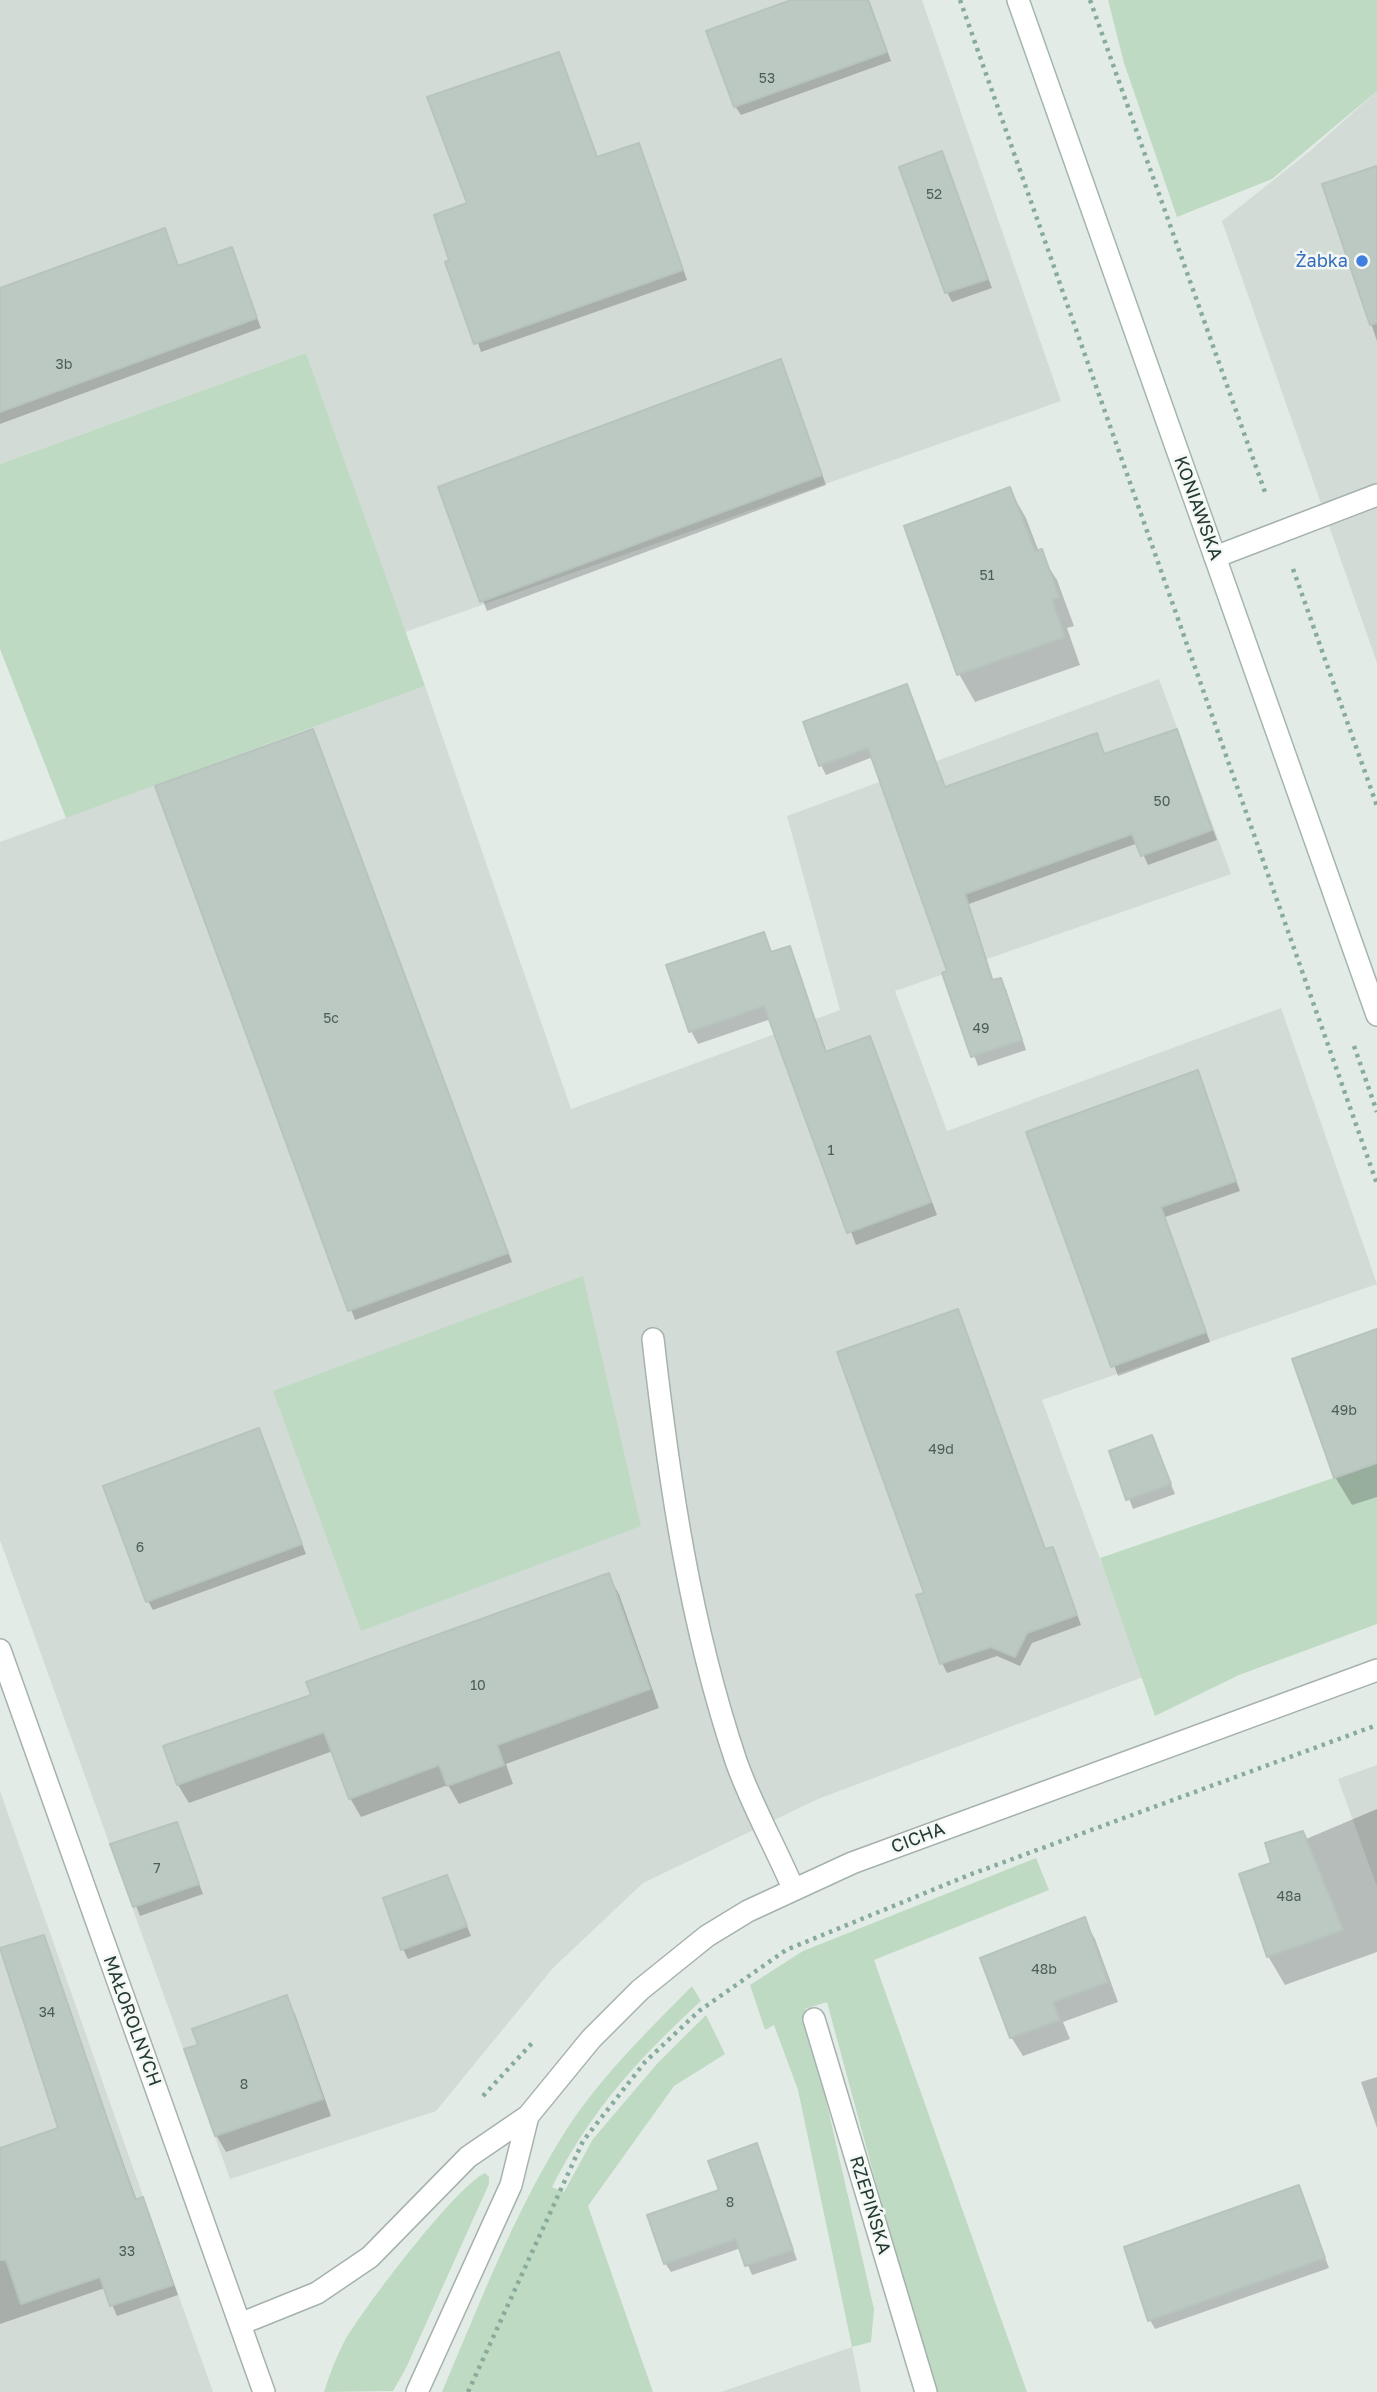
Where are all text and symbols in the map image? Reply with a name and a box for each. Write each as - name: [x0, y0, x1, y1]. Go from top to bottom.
- house number: 53: [759, 71, 775, 87]
- house number: 52: [926, 187, 942, 203]
- place label: Żabka: [1296, 250, 1348, 272]
- marker: Żabka: [1354, 253, 1370, 269]
- house number: 3b: [56, 357, 72, 373]
- street label: KONIAWSKA: [1169, 453, 1227, 563]
- house number: 51: [980, 568, 994, 584]
- house number: 50: [1154, 794, 1170, 810]
- house number: 5c: [323, 1011, 339, 1027]
- house number: 49: [972, 1021, 990, 1037]
- house number: 1: [828, 1143, 834, 1159]
- house number: 49b: [1331, 1403, 1357, 1419]
- house number: 49d: [928, 1442, 954, 1458]
- house number: 6: [136, 1540, 144, 1556]
- house number: 10: [470, 1678, 486, 1694]
- street label: CICHA: [888, 1818, 948, 1858]
- house number: 7: [153, 1861, 161, 1877]
- house number: 48a: [1277, 1889, 1301, 1905]
- street label: MAŁOROLNYCH: [98, 1953, 166, 2089]
- house number: 48b: [1031, 1962, 1057, 1978]
- house number: 34: [39, 2005, 55, 2021]
- house number: 8: [240, 2077, 248, 2093]
- street label: RZEPIŃSKA: [845, 2153, 895, 2257]
- house number: 8: [726, 2195, 734, 2211]
- house number: 33: [119, 2244, 135, 2260]

